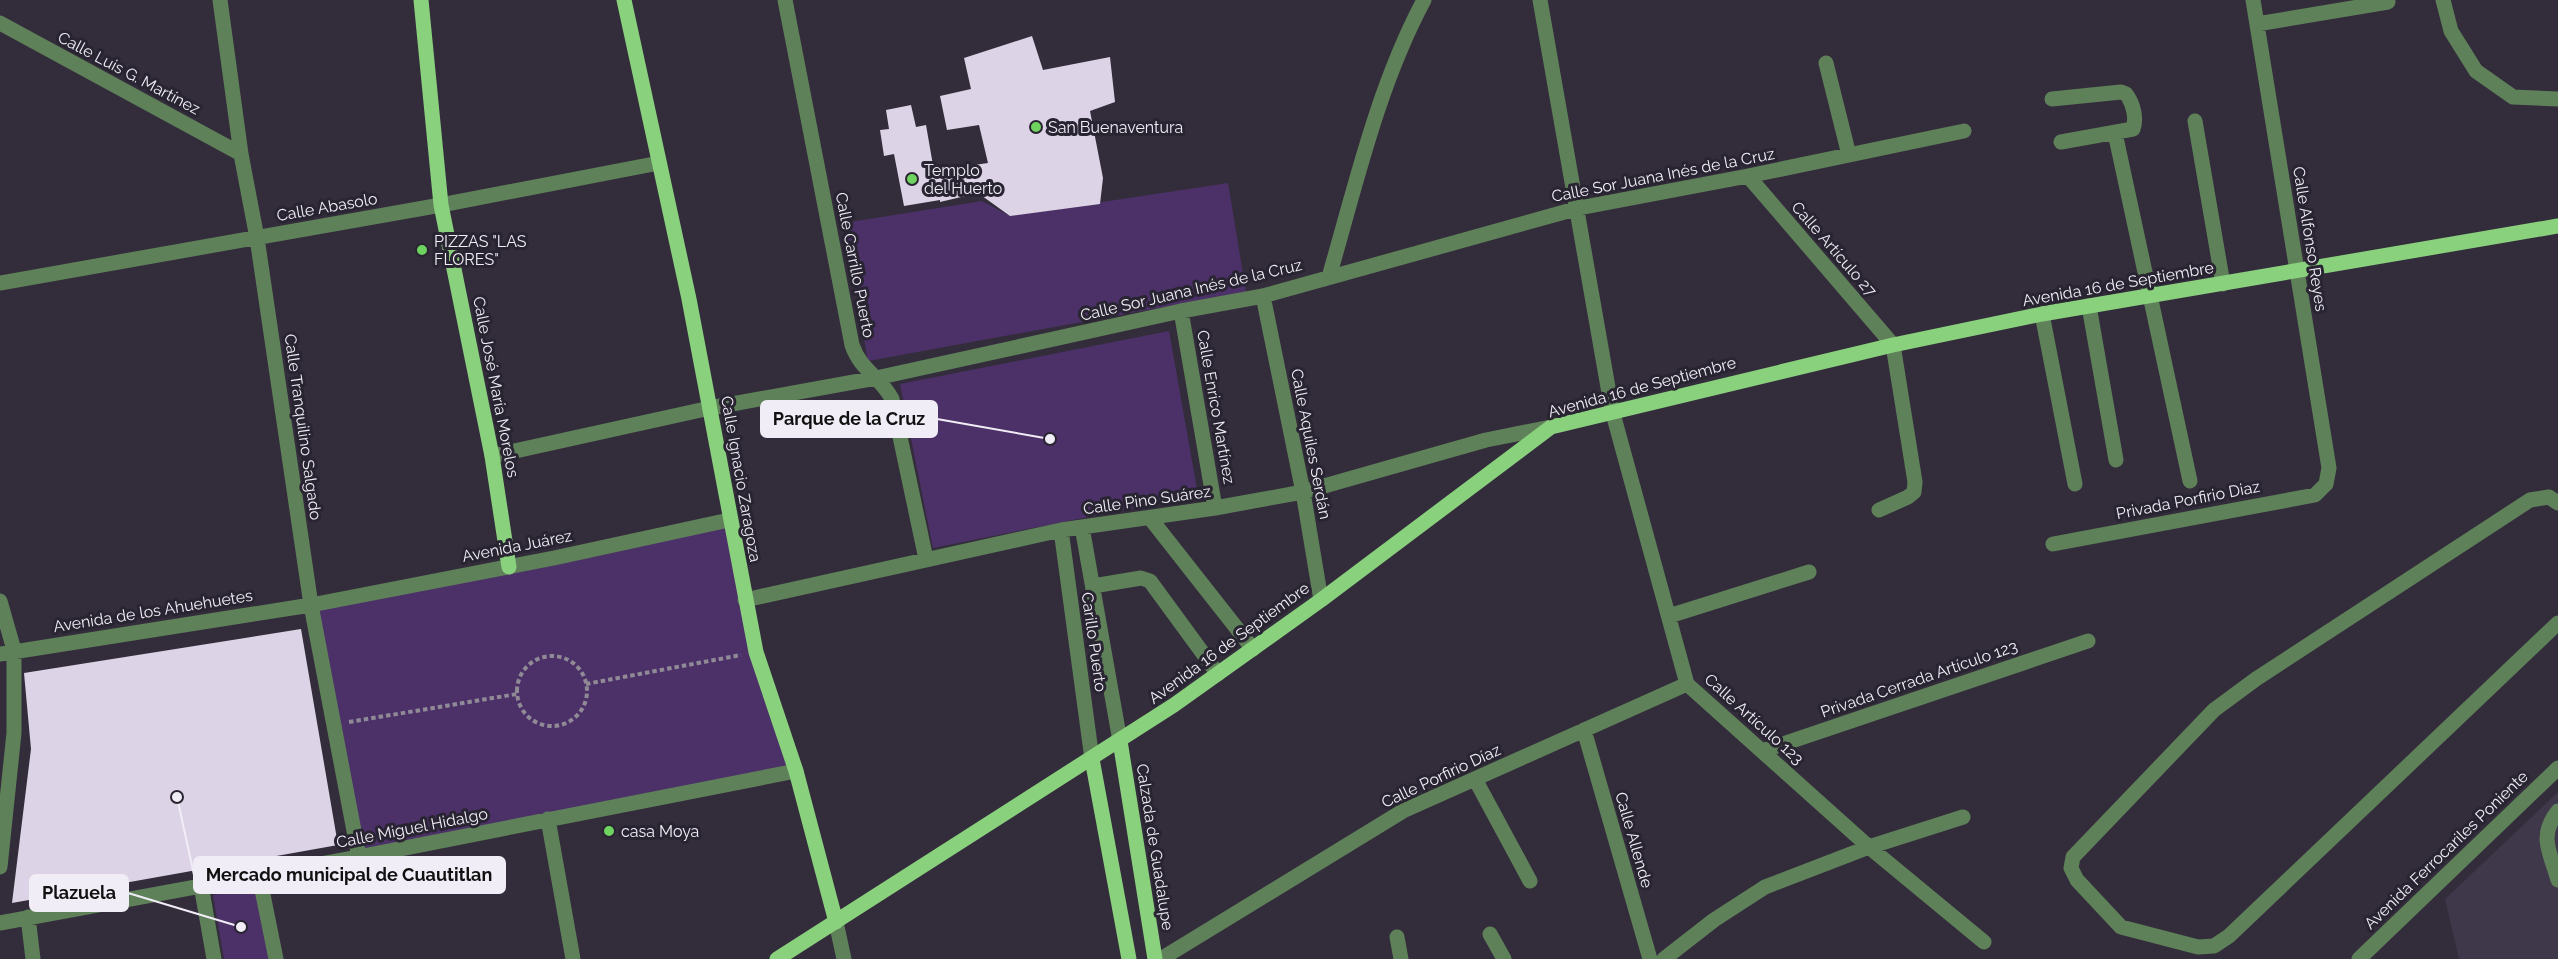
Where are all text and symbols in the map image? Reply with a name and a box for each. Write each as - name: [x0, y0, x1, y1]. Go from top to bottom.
- street label: Calle Luis G. Martínez: [55, 27, 203, 119]
- place label: San Buenaventura: [1048, 118, 1183, 137]
- marker: San Buenaventura: [1029, 120, 1043, 134]
- street label: Calle Sor Juana Inés de la Cruz: [1550, 144, 1776, 206]
- place label: Templo del Huerto: [924, 161, 1002, 198]
- street label: Calle Alfonso Reyes: [2289, 165, 2331, 313]
- marker: Templo del Huerto: [905, 172, 919, 186]
- street label: Calle Abasolo: [275, 189, 379, 225]
- street label: Calle Carrillo Puerto: [832, 191, 878, 339]
- street label: Calle Artículo 27: [1788, 198, 1881, 301]
- place label: PIZZAS "LAS FLORES": [434, 232, 527, 269]
- marker: PIZZAS "LAS FLORES": [415, 243, 429, 257]
- street label: Calle Sor Juana Inés de la Cruz: [1078, 255, 1304, 325]
- street label: Avenida 16 de Septiembre: [2021, 258, 2215, 310]
- street label: Calle José María Morelos: [469, 295, 523, 479]
- street label: Calle Enrico Martínez: [1193, 329, 1239, 486]
- street label: Calle Tranquilino Salgado: [281, 333, 325, 521]
- street label: Avenida 16 de Septiembre: [1546, 353, 1738, 421]
- street label: Calle Aquiles Serdán: [1287, 367, 1335, 521]
- street label: Calle Ignacio Zaragoza: [717, 394, 765, 564]
- callout: Parque de la Cruz: [761, 401, 937, 437]
- text: Parque de la Cruz: [773, 408, 925, 429]
- street label: Privada Porfirio Diaz: [2114, 477, 2262, 523]
- street label: Calle Pino Suárez: [1082, 482, 1212, 518]
- street label: Avenida Juárez: [460, 526, 574, 566]
- street label: Avenida 16 de Septiembre: [1145, 578, 1313, 708]
- street label: Avenida de los Ahuehuetes: [52, 586, 254, 636]
- street label: Carillo Puerto: [1078, 591, 1110, 693]
- street label: Privada Cerrada Artículo 123: [1818, 636, 2020, 722]
- street label: Calle Artículo 123: [1701, 670, 1807, 768]
- street label: Calle Porfirio Díaz: [1378, 740, 1504, 812]
- street label: Calzada de Guadalupe: [1132, 762, 1178, 932]
- street label: Avenida Ferrocariles Poniente: [2360, 767, 2532, 933]
- street label: Calle Allende: [1611, 790, 1657, 890]
- street label: Calle Miguel Hidalgo: [335, 804, 489, 852]
- place label: casa Moya: [621, 822, 699, 841]
- marker: casa Moya: [602, 824, 616, 838]
- callout: Mercado municipal de Cuautitlan: [194, 857, 505, 893]
- text: Mercado municipal de Cuautitlan: [206, 864, 492, 885]
- callout: Plazuela: [30, 875, 128, 911]
- text: Plazuela: [42, 882, 116, 903]

